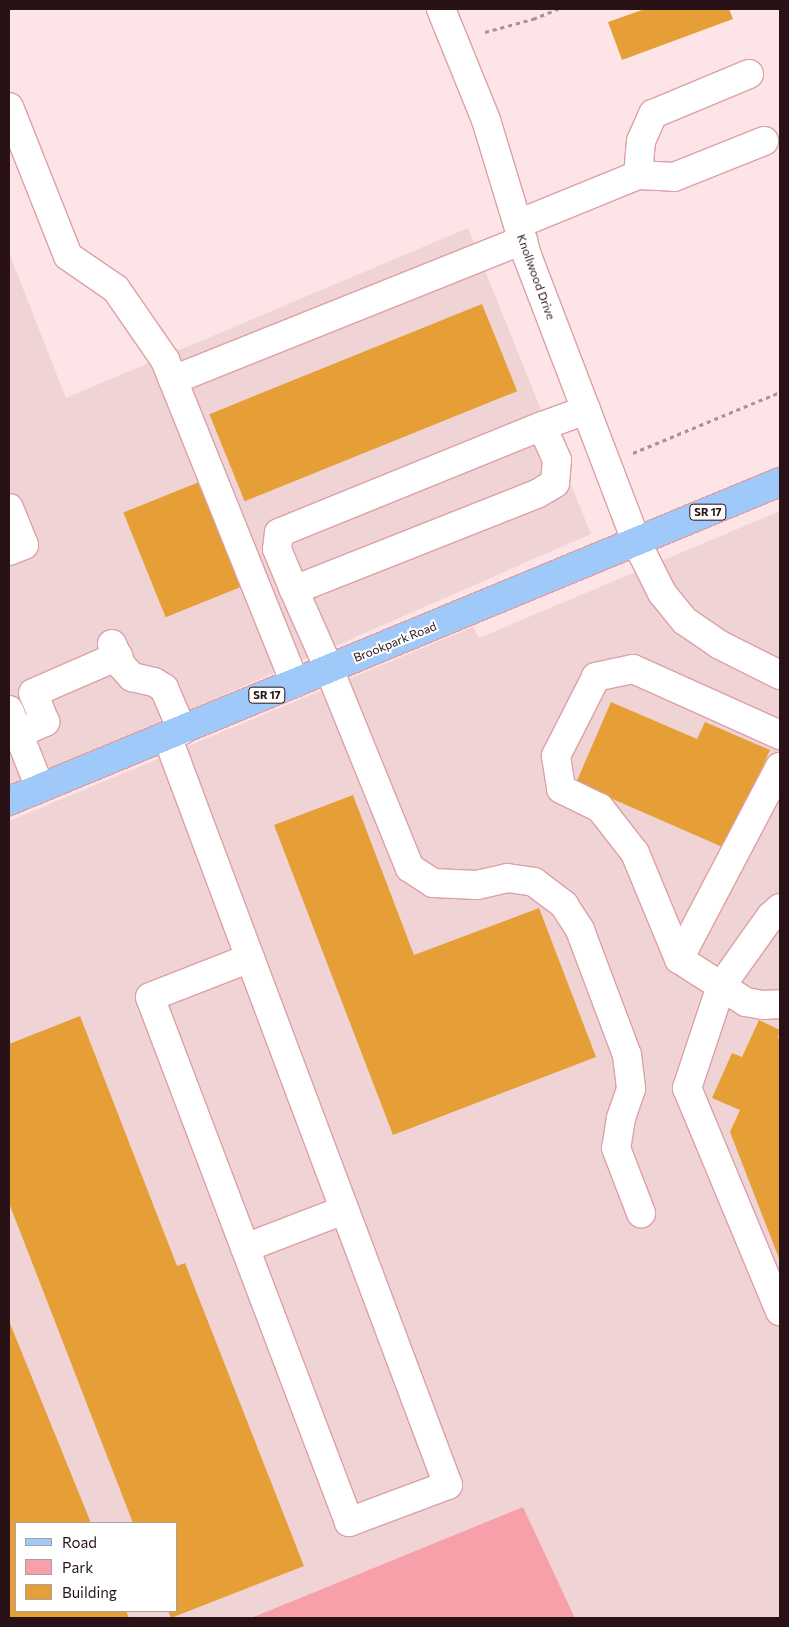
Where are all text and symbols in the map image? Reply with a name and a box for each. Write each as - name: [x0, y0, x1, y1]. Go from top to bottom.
- street label: Knollwood Drive: [514, 232, 558, 322]
- road number: SR 17: [689, 504, 727, 520]
- street label: Brookpark Road: [351, 619, 439, 665]
- road number: SR 17: [248, 686, 286, 704]
- legend: [15, 1522, 178, 1612]
- text: Road: [62, 1533, 97, 1551]
- text: Park: [62, 1558, 93, 1576]
- text: Building: [62, 1583, 117, 1601]

